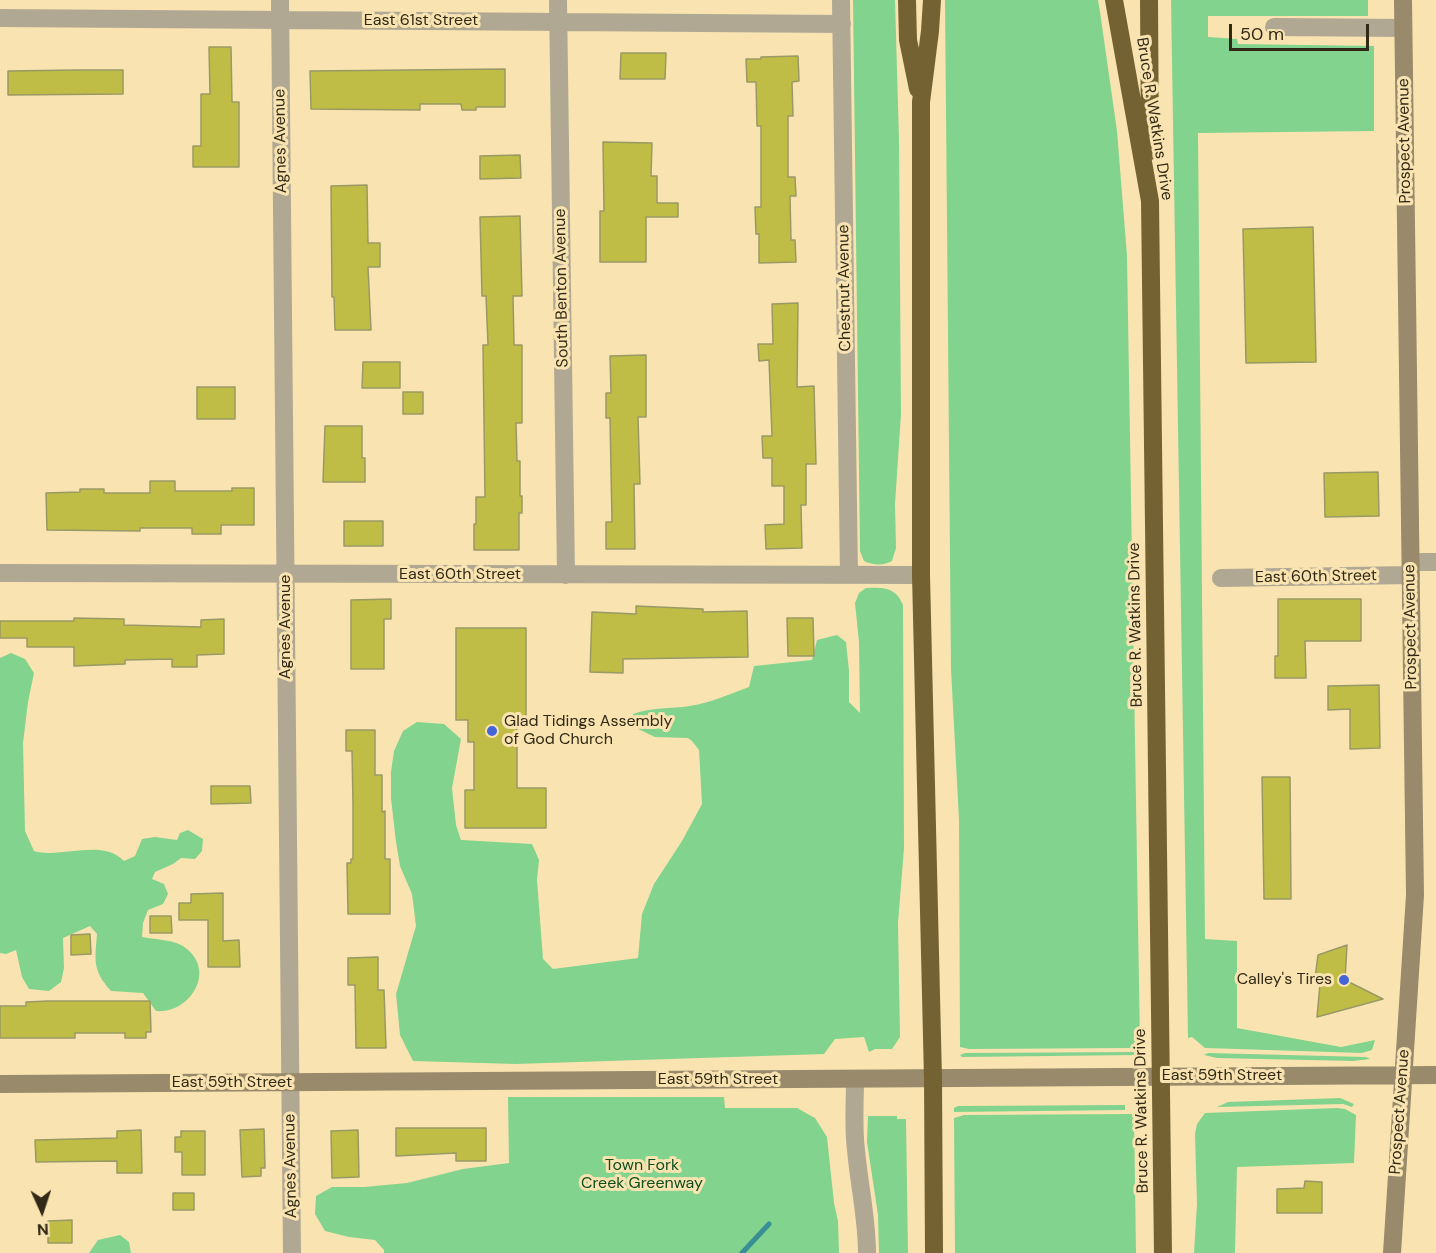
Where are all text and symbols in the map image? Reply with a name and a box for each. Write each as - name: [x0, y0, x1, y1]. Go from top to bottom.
- street label: East 61st Street: [364, 11, 478, 31]
- scale bar: [1232, 12, 1372, 50]
- text: 50 m: [1240, 22, 1284, 46]
- street label: Bruce R. Watkins Drive: [1132, 36, 1176, 202]
- street label: Prospect Avenue: [1394, 78, 1416, 204]
- street label: Agnes Avenue: [270, 89, 292, 193]
- street label: South Benton Avenue: [551, 208, 573, 368]
- street label: Chestnut Avenue: [834, 224, 856, 352]
- street label: Bruce R. Watkins Drive: [1125, 542, 1147, 708]
- street label: Prospect Avenue: [1400, 564, 1422, 690]
- street label: East 60th Street: [399, 565, 521, 585]
- street label: East 60th Street: [1255, 566, 1377, 588]
- street label: Agnes Avenue: [276, 575, 296, 679]
- place label: Glad Tidings Assembly of God Church: [504, 712, 672, 750]
- marker: Glad Tidings Assembly of God Church: [485, 724, 499, 738]
- place label: Calley's Tires: [1237, 970, 1332, 990]
- marker: Calley's Tires: [1337, 973, 1351, 987]
- street label: Bruce R. Watkins Drive: [1131, 1028, 1153, 1194]
- street label: Prospect Avenue: [1386, 1049, 1414, 1175]
- street label: East 59th Street: [1162, 1066, 1282, 1086]
- street label: East 59th Street: [658, 1070, 778, 1090]
- street label: East 59th Street: [172, 1073, 292, 1093]
- street label: Agnes Avenue: [280, 1114, 302, 1218]
- park label: Town Fork Creek Greenway: [581, 1156, 703, 1194]
- north arrow: [12, 1181, 72, 1241]
- text: N: [37, 1219, 49, 1240]

